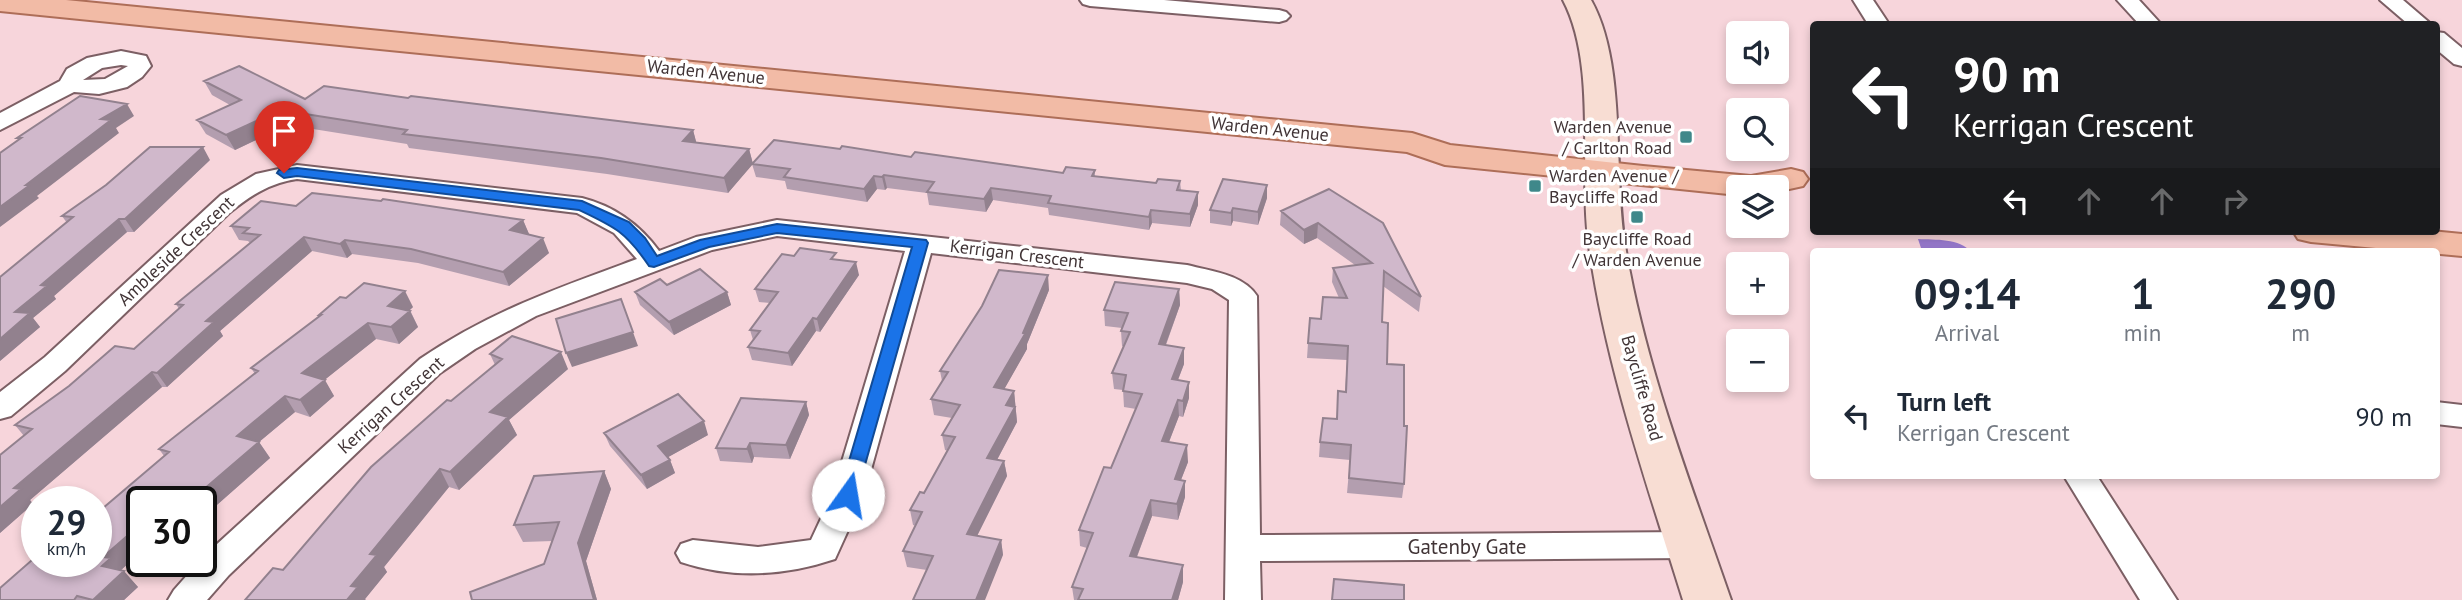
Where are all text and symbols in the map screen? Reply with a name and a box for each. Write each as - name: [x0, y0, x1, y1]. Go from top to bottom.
- map controls: [1726, 21, 1789, 392]
- button: sound: [1726, 21, 1789, 84]
- text: 90 m: [1953, 42, 2060, 106]
- icon: left: [1838, 49, 1929, 140]
- street label: Warden Avenue: [646, 54, 766, 89]
- button: search: [1726, 98, 1789, 161]
- pin: [254, 101, 314, 173]
- text: Kerrigan Crescent: [1953, 104, 2193, 146]
- street label: Warden Avenue: [1210, 111, 1330, 146]
- icon: arrive: [265, 112, 303, 150]
- place label: Warden Avenue / Carlton Road: [1554, 115, 1672, 159]
- marker: Warden Avenue / Carlton Road: [1678, 129, 1694, 145]
- place label: Warden Avenue / Baycliffe Road: [1549, 164, 1680, 208]
- button: layers: [1726, 175, 1789, 238]
- marker: Warden Avenue / Baycliffe Road: [1527, 178, 1543, 194]
- icon: left: [1997, 182, 2035, 220]
- icon: ahead: [2070, 182, 2108, 220]
- icon: ahead: [2143, 182, 2181, 220]
- icon: right: [2216, 182, 2254, 220]
- street label: Ambleside Crescent: [113, 191, 239, 311]
- marker: Baycliffe Road / Warden Avenue: [1629, 209, 1645, 225]
- place label: Baycliffe Road / Warden Avenue: [1571, 227, 1702, 271]
- street label: Kerrigan Crescent: [949, 234, 1086, 273]
- button: +: [1726, 252, 1789, 315]
- text: 09:14: [1914, 266, 2020, 321]
- text: 1: [2131, 266, 2154, 321]
- text: 290: [2265, 266, 2336, 321]
- text: Arrival: [1935, 318, 1999, 347]
- text: min: [2124, 318, 2161, 347]
- text: m: [2291, 318, 2310, 347]
- button: −: [1726, 329, 1789, 392]
- street label: Baycliffe Road: [1616, 332, 1669, 444]
- street label: Kerrigan Crescent: [333, 351, 449, 458]
- text: Turn left: [1897, 385, 1991, 418]
- icon: left: [1838, 397, 1876, 435]
- text: 90 m: [2356, 400, 2412, 433]
- text: Kerrigan Crescent: [1897, 418, 2070, 447]
- position arrow: [811, 458, 885, 532]
- speed limit sign: 30: [126, 486, 217, 577]
- text: 29: [47, 499, 86, 545]
- street label: Gatenby Gate: [1408, 533, 1526, 560]
- text: km/h: [47, 537, 86, 560]

